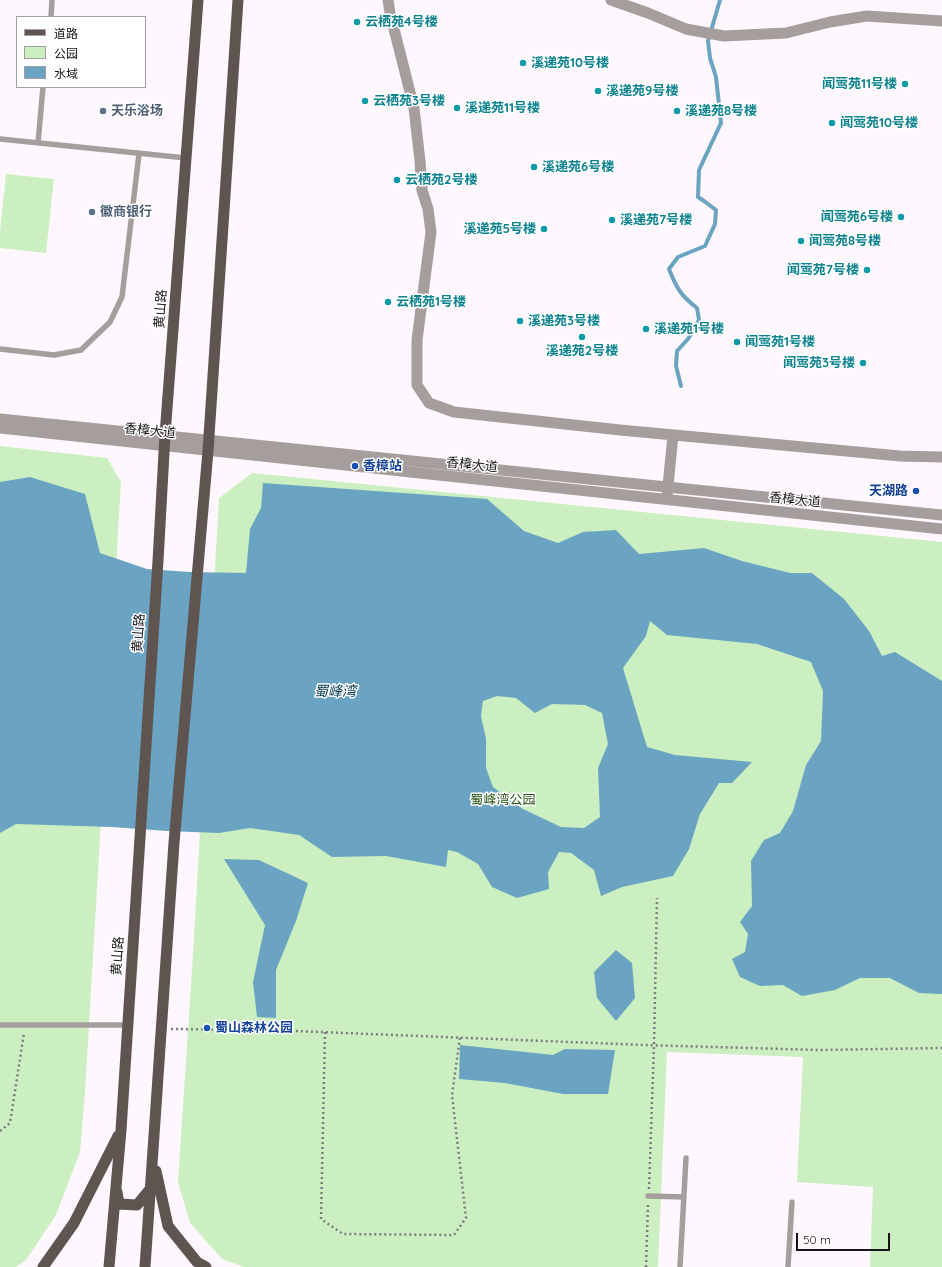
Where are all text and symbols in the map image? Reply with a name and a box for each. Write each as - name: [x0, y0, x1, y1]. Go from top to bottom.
- place label: 云栖苑4号楼: [365, 14, 438, 30]
- legend: [16, 16, 146, 88]
- marker: 云栖苑4号楼: [352, 17, 362, 27]
- text: 道路: [54, 26, 78, 41]
- text: 公园: [54, 46, 78, 61]
- place label: 溪递苑10号楼: [531, 55, 609, 71]
- marker: 溪递苑10号楼: [518, 58, 528, 68]
- text: 水域: [54, 66, 78, 81]
- place label: 闻莺苑11号楼: [822, 76, 897, 92]
- marker: 闻莺苑11号楼: [900, 79, 910, 89]
- place label: 溪递苑9号楼: [606, 83, 678, 99]
- marker: 溪递苑9号楼: [593, 86, 603, 96]
- place label: 云栖苑3号楼: [373, 93, 445, 109]
- marker: 云栖苑3号楼: [360, 96, 370, 106]
- place label: 溪递苑11号楼: [465, 100, 540, 116]
- place label: 天乐浴场: [111, 103, 163, 119]
- marker: 溪递苑11号楼: [452, 103, 462, 113]
- place label: 溪递苑8号楼: [685, 103, 757, 119]
- marker: 天乐浴场: [98, 106, 108, 116]
- marker: 溪递苑8号楼: [672, 106, 682, 116]
- place label: 闻莺苑10号楼: [840, 115, 918, 131]
- marker: 闻莺苑10号楼: [827, 118, 837, 128]
- place label: 溪递苑6号楼: [542, 159, 614, 175]
- marker: 溪递苑6号楼: [529, 162, 539, 172]
- place label: 云栖苑2号楼: [405, 172, 477, 188]
- marker: 云栖苑2号楼: [392, 175, 402, 185]
- place label: 徽商银行: [100, 204, 152, 220]
- marker: 徽商银行: [87, 207, 97, 217]
- place label: 闻莺苑6号楼: [821, 209, 893, 225]
- place label: 溪递苑7号楼: [620, 212, 692, 228]
- marker: 闻莺苑6号楼: [896, 212, 906, 222]
- marker: 溪递苑7号楼: [607, 215, 617, 225]
- place label: 溪递苑5号楼: [464, 221, 536, 237]
- marker: 溪递苑5号楼: [539, 224, 549, 234]
- place label: 闻莺苑8号楼: [809, 233, 881, 249]
- marker: 闻莺苑8号楼: [796, 236, 806, 246]
- place label: 闻莺苑7号楼: [787, 262, 859, 278]
- marker: 闻莺苑7号楼: [862, 265, 872, 275]
- street label: 黄山路: [152, 289, 170, 329]
- place label: 云栖苑1号楼: [396, 294, 466, 310]
- marker: 云栖苑1号楼: [383, 297, 393, 307]
- place label: 溪递苑3号楼: [528, 313, 600, 329]
- marker: 溪递苑3号楼: [515, 316, 525, 326]
- place label: 溪递苑1号楼: [654, 321, 724, 337]
- marker: 溪递苑1号楼: [641, 324, 651, 334]
- marker: 溪递苑2号楼: [577, 332, 587, 342]
- place label: 闻莺苑1号楼: [745, 334, 815, 350]
- marker: 闻莺苑1号楼: [732, 337, 742, 347]
- place label: 溪递苑2号楼: [546, 343, 618, 359]
- place label: 闻莺苑3号楼: [783, 355, 855, 371]
- marker: 闻莺苑3号楼: [858, 358, 868, 368]
- street label: 香樟大道: [123, 421, 177, 441]
- street label: 香樟大道: [445, 455, 499, 475]
- place label: 香樟站: [363, 458, 402, 474]
- marker: 香樟站: [350, 461, 360, 471]
- place label: 天湖路: [869, 483, 908, 499]
- marker: 天湖路: [911, 486, 921, 496]
- street label: 香樟大道: [768, 490, 822, 510]
- street label: 黄山路: [130, 613, 148, 653]
- water label: 蜀峰湾: [314, 684, 356, 700]
- park label: 蜀峰湾公园: [471, 792, 535, 808]
- street label: 黄山路: [109, 936, 127, 976]
- place label: 蜀山森林公园: [215, 1020, 293, 1036]
- marker: 蜀山森林公园: [202, 1023, 212, 1033]
- scale bar: [798, 1225, 892, 1251]
- text: 50 m: [803, 1232, 831, 1247]

